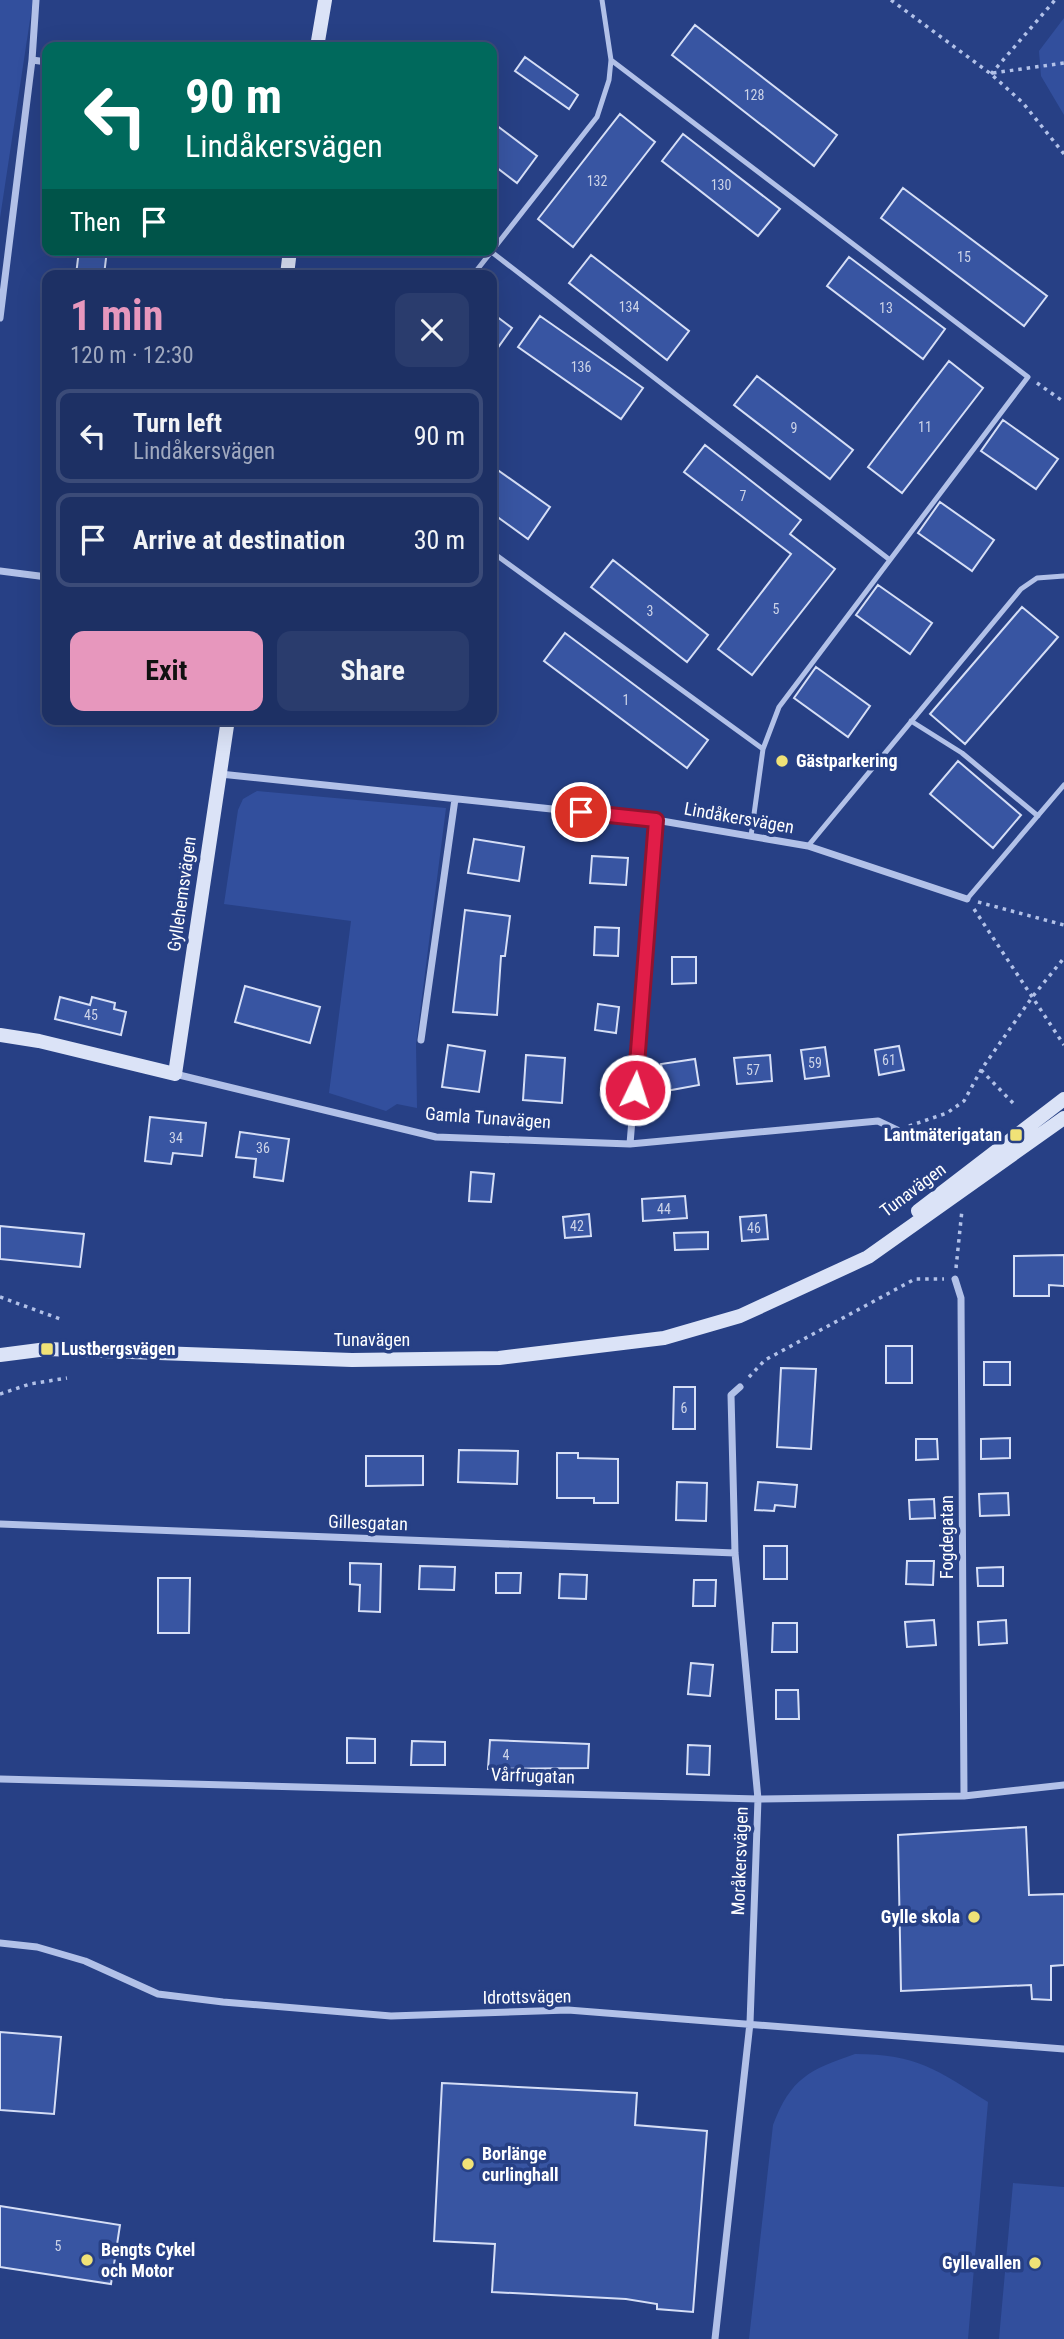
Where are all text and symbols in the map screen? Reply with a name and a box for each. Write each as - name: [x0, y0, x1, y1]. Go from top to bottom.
- text: 90 m: [185, 68, 282, 125]
- icon: left: [70, 70, 161, 161]
- house number: 128: [744, 87, 764, 103]
- text: Lindåkersvägen: [185, 127, 383, 165]
- house number: 132: [587, 173, 607, 189]
- house number: 130: [711, 177, 731, 193]
- icon: arrive: [135, 203, 173, 241]
- text: Then: [70, 207, 121, 237]
- house number: 15: [957, 249, 971, 265]
- text: 1 min: [70, 291, 163, 340]
- button: close: [395, 293, 469, 367]
- house number: 134: [619, 299, 639, 315]
- house number: 13: [879, 300, 893, 316]
- text: 120 m · 12:30: [70, 342, 194, 369]
- house number: 136: [571, 359, 591, 375]
- text: Turn left: [133, 408, 222, 438]
- icon: left: [74, 417, 112, 455]
- house number: 11: [918, 419, 932, 435]
- house number: 9: [791, 420, 797, 436]
- text: 90 m: [414, 421, 465, 451]
- text: Lindåkersvägen: [133, 438, 275, 465]
- house number: 7: [740, 488, 747, 504]
- icon: arrive: [74, 521, 112, 559]
- text: Arrive at destination: [133, 525, 345, 555]
- text: 30 m: [414, 525, 465, 555]
- house number: 5: [773, 601, 780, 617]
- house number: 3: [647, 603, 653, 619]
- button: Exit: [70, 631, 263, 711]
- button: Share: [277, 631, 469, 711]
- house number: 1: [623, 692, 629, 708]
- place label: Gästparkering: [796, 750, 898, 771]
- marker: Gästparkering: [774, 753, 790, 769]
- pin: [551, 782, 611, 842]
- icon: arrive: [562, 793, 600, 831]
- street label: Lindåkersvägen: [682, 798, 796, 838]
- street label: Gyllehemsvägen: [163, 835, 200, 953]
- house number: 45: [84, 1007, 98, 1023]
- house number: 61: [882, 1052, 896, 1068]
- position arrow: [598, 1053, 672, 1127]
- house number: 59: [808, 1055, 822, 1071]
- house number: 57: [746, 1062, 760, 1078]
- street label: Gamla Tunavägen: [424, 1103, 552, 1132]
- place label: Lantmäterigatan: [884, 1124, 1002, 1145]
- marker: Lantmäterigatan: [1008, 1127, 1024, 1143]
- house number: 34: [169, 1130, 183, 1146]
- house number: 36: [256, 1140, 270, 1156]
- street label: Tunavägen: [876, 1158, 950, 1221]
- house number: 44: [657, 1201, 671, 1217]
- house number: 42: [570, 1218, 584, 1234]
- house number: 46: [747, 1220, 761, 1236]
- street label: Tunavägen: [334, 1329, 410, 1350]
- place label: Lustbergsvägen: [61, 1338, 176, 1359]
- marker: Lustbergsvägen: [39, 1341, 55, 1357]
- house number: 6: [681, 1400, 688, 1416]
- street label: Fogdegatan: [936, 1495, 957, 1579]
- street label: Gillesgatan: [328, 1511, 408, 1534]
- house number: 4: [503, 1747, 510, 1763]
- street label: Vårfrugatan: [491, 1764, 575, 1787]
- street label: Moråkersvägen: [727, 1806, 752, 1916]
- place label: Gylle skola: [881, 1906, 960, 1927]
- marker: Gylle skola: [966, 1909, 982, 1925]
- street label: Idrottsvägen: [482, 1985, 572, 2008]
- place label: Borlänge curlinghall: [482, 2143, 559, 2185]
- marker: Borlänge curlinghall: [460, 2156, 476, 2172]
- house number: 5: [55, 2238, 62, 2254]
- place label: Bengts Cykel och Motor: [101, 2239, 195, 2281]
- marker: Bengts Cykel och Motor: [79, 2252, 95, 2268]
- place label: Gyllevallen: [942, 2252, 1021, 2273]
- marker: Gyllevallen: [1027, 2255, 1043, 2271]

